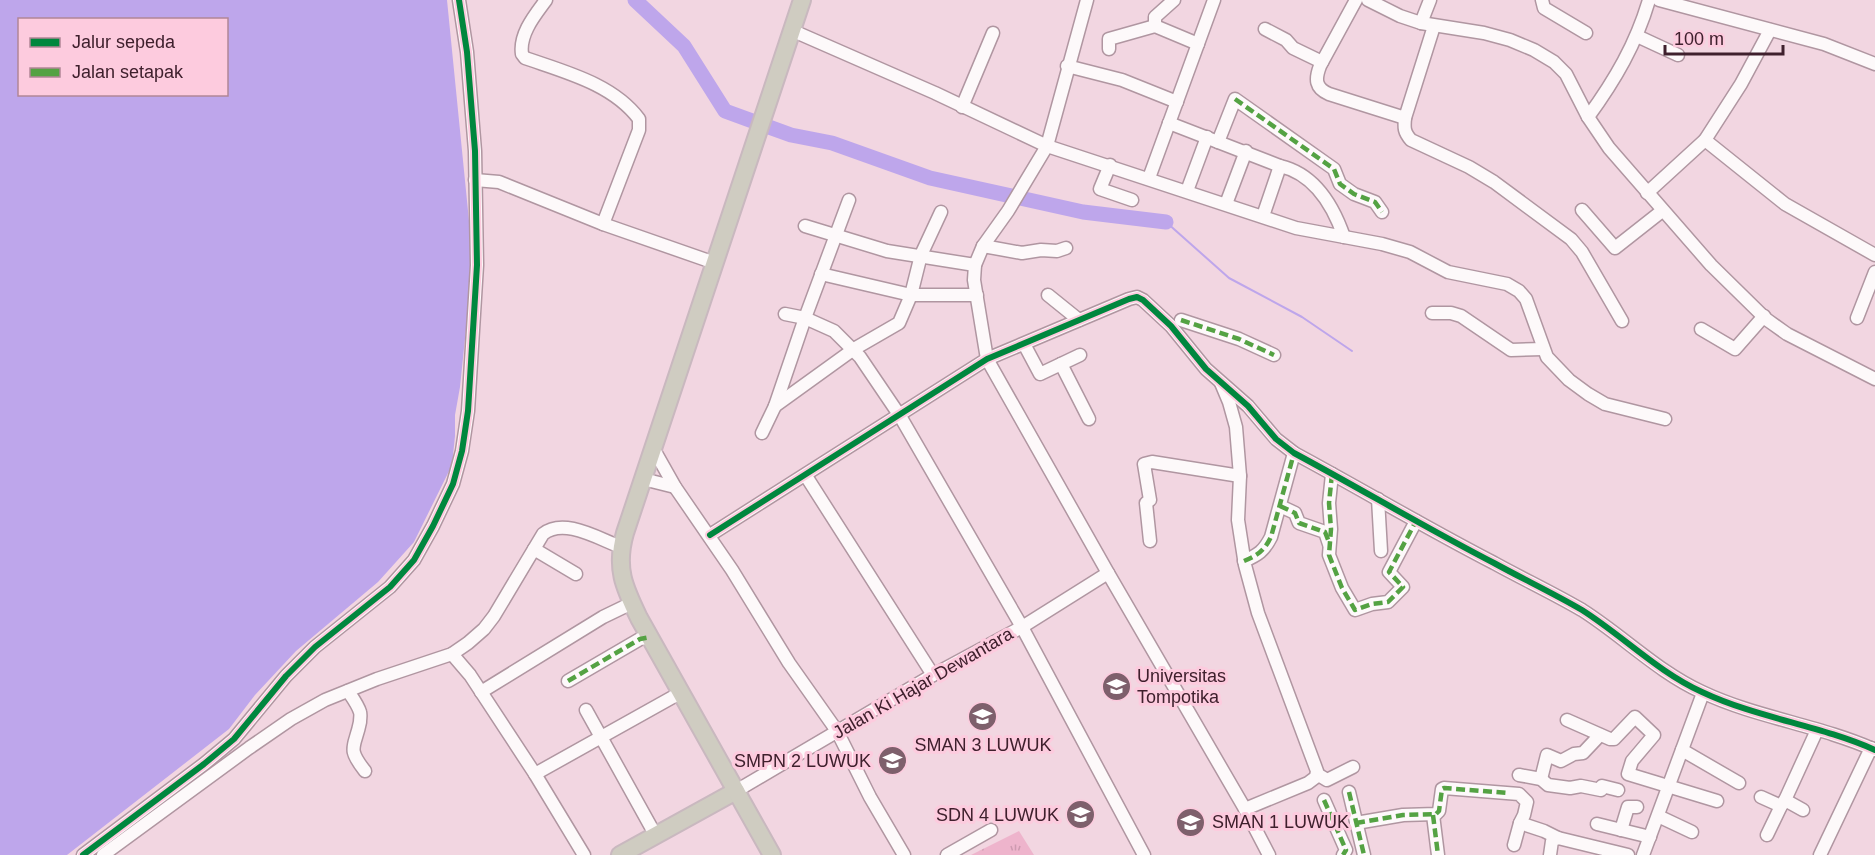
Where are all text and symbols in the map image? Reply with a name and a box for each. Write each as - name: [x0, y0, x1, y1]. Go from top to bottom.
- legend: [18, 18, 228, 96]
- scale bar: [1665, 18, 1784, 56]
- text: 100 m: [1674, 29, 1724, 49]
- text: Jalur sepeda: [72, 32, 176, 52]
- text: Jalan setapak: [72, 62, 184, 82]
- street label: Jalan Ki Hajar Dewantara: [830, 623, 1017, 743]
- place label: Universitas Tompotika: [1137, 666, 1226, 707]
- school or university icon: Universitas Tompotika: [1100, 670, 1132, 702]
- school or university icon: SMAN 3 LUWUK: [967, 700, 999, 732]
- place label: SMAN 3 LUWUK: [914, 735, 1052, 755]
- school or university icon: SMPN 2 LUWUK: [876, 745, 908, 777]
- place label: SMPN 2 LUWUK: [734, 751, 871, 771]
- school or university icon: SDN 4 LUWUK: [1064, 799, 1096, 831]
- place label: SDN 4 LUWUK: [936, 805, 1059, 825]
- school or university icon: SMAN 1 LUWUK: [1175, 806, 1207, 838]
- place label: SMAN 1 LUWUK: [1212, 812, 1349, 832]

